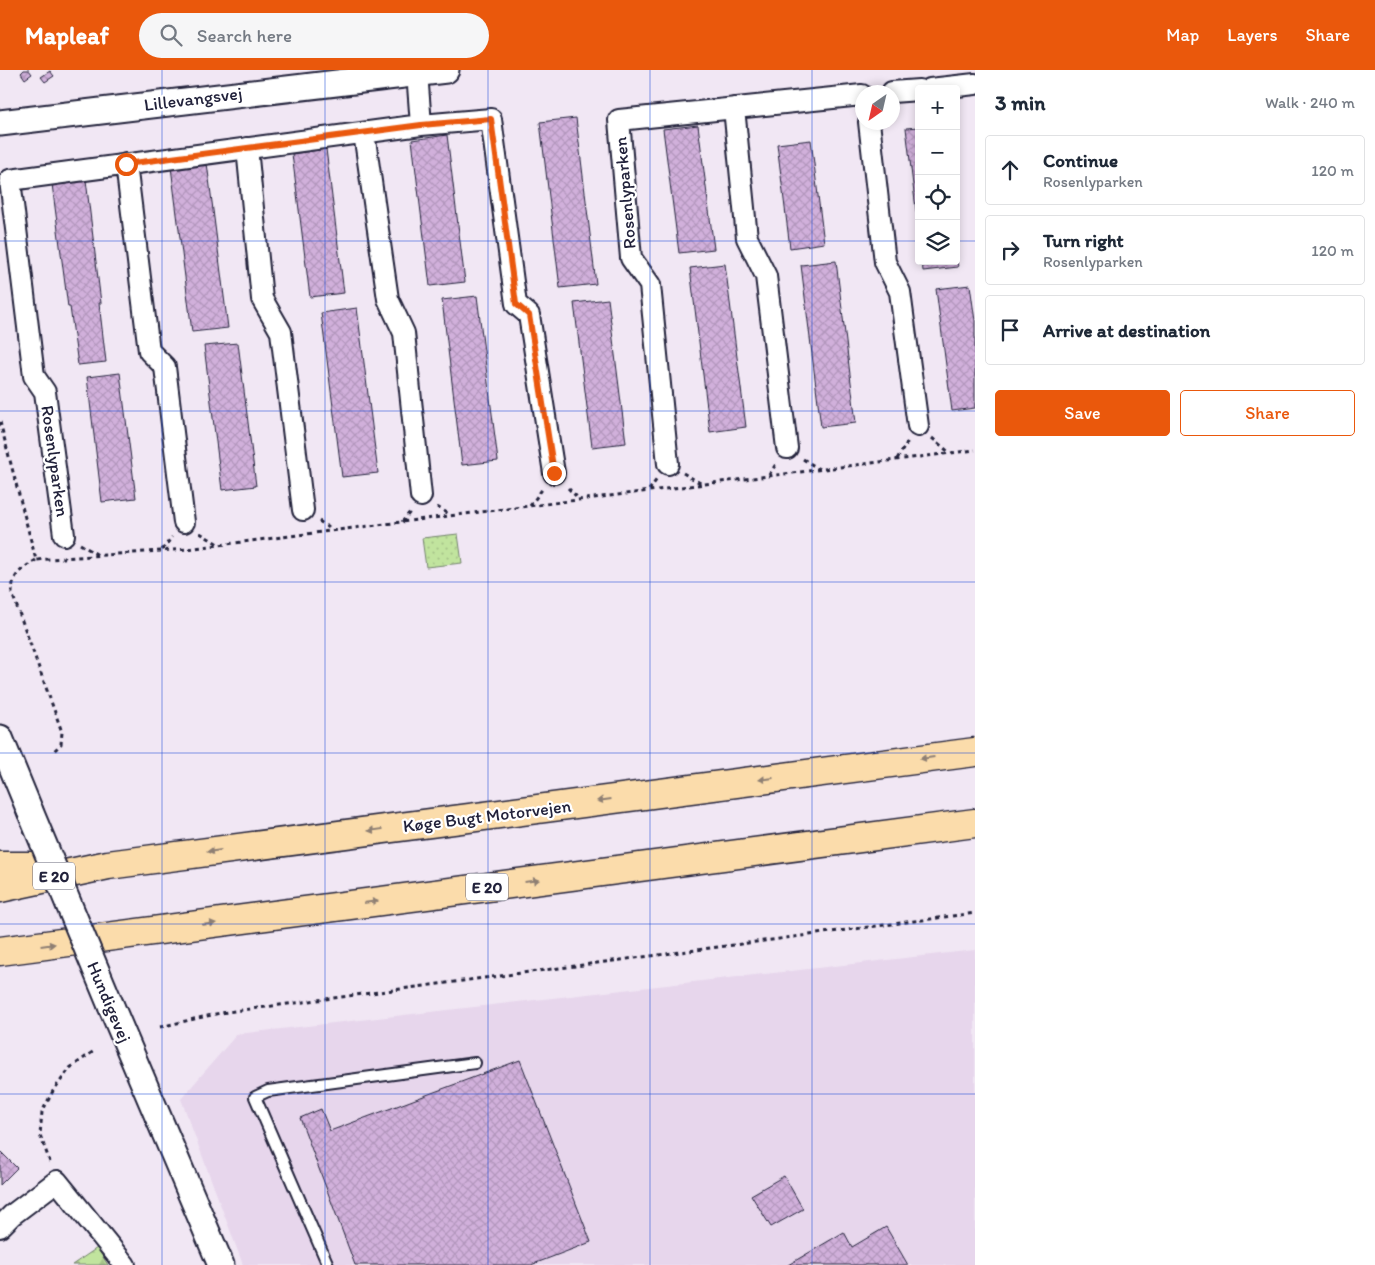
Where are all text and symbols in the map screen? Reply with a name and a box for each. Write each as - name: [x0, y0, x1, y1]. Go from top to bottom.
- search box: [139, 13, 489, 58]
- text: Mapleaf: [25, 21, 109, 50]
- icon: search: [157, 21, 185, 49]
- text: Search here: [197, 24, 292, 47]
- text: Map: [1166, 24, 1199, 46]
- text: Layers: [1227, 24, 1277, 46]
- text: Share: [1305, 24, 1350, 46]
- street label: Lillevangsvej: [143, 82, 243, 116]
- north arrow: [855, 85, 900, 130]
- map controls: [915, 85, 960, 265]
- button: +: [915, 85, 960, 130]
- text: 3 min: [995, 90, 1045, 115]
- text: Walk · 240 m: [1265, 93, 1355, 112]
- button: −: [915, 130, 960, 175]
- street label: Rosenlyparken: [609, 136, 641, 250]
- text: Continue: [1043, 149, 1118, 172]
- route start: [115, 153, 138, 176]
- icon: ahead: [996, 156, 1024, 184]
- text: 120 m: [1311, 161, 1354, 180]
- text: Rosenlyparken: [1043, 172, 1143, 191]
- button: locate: [915, 175, 960, 220]
- button: layers: [915, 220, 960, 265]
- text: Turn right: [1043, 229, 1124, 252]
- icon: right: [996, 236, 1024, 264]
- text: 120 m: [1311, 241, 1354, 260]
- text: Rosenlyparken: [1043, 252, 1143, 271]
- icon: arrive: [996, 316, 1024, 344]
- text: Arrive at destination: [1043, 319, 1210, 342]
- button: Save: [995, 390, 1170, 436]
- button: Share: [1180, 390, 1355, 436]
- street label: Rosenlyparken: [36, 404, 74, 519]
- route end: [543, 462, 566, 485]
- one-way arrow: [918, 755, 934, 763]
- one-way arrow: [757, 776, 773, 784]
- street label: Køge Bugt Motorvejen: [402, 795, 573, 837]
- one-way arrow: [596, 797, 612, 805]
- one-way arrow: [367, 826, 383, 834]
- one-way arrow: [206, 847, 222, 855]
- road number: E 20: [33, 862, 75, 889]
- road number: E 20: [466, 874, 508, 900]
- one-way arrow: [524, 877, 540, 885]
- one-way arrow: [363, 898, 379, 906]
- one-way arrow: [202, 919, 218, 927]
- one-way arrow: [41, 941, 57, 949]
- street label: Hundigevej: [82, 958, 136, 1046]

